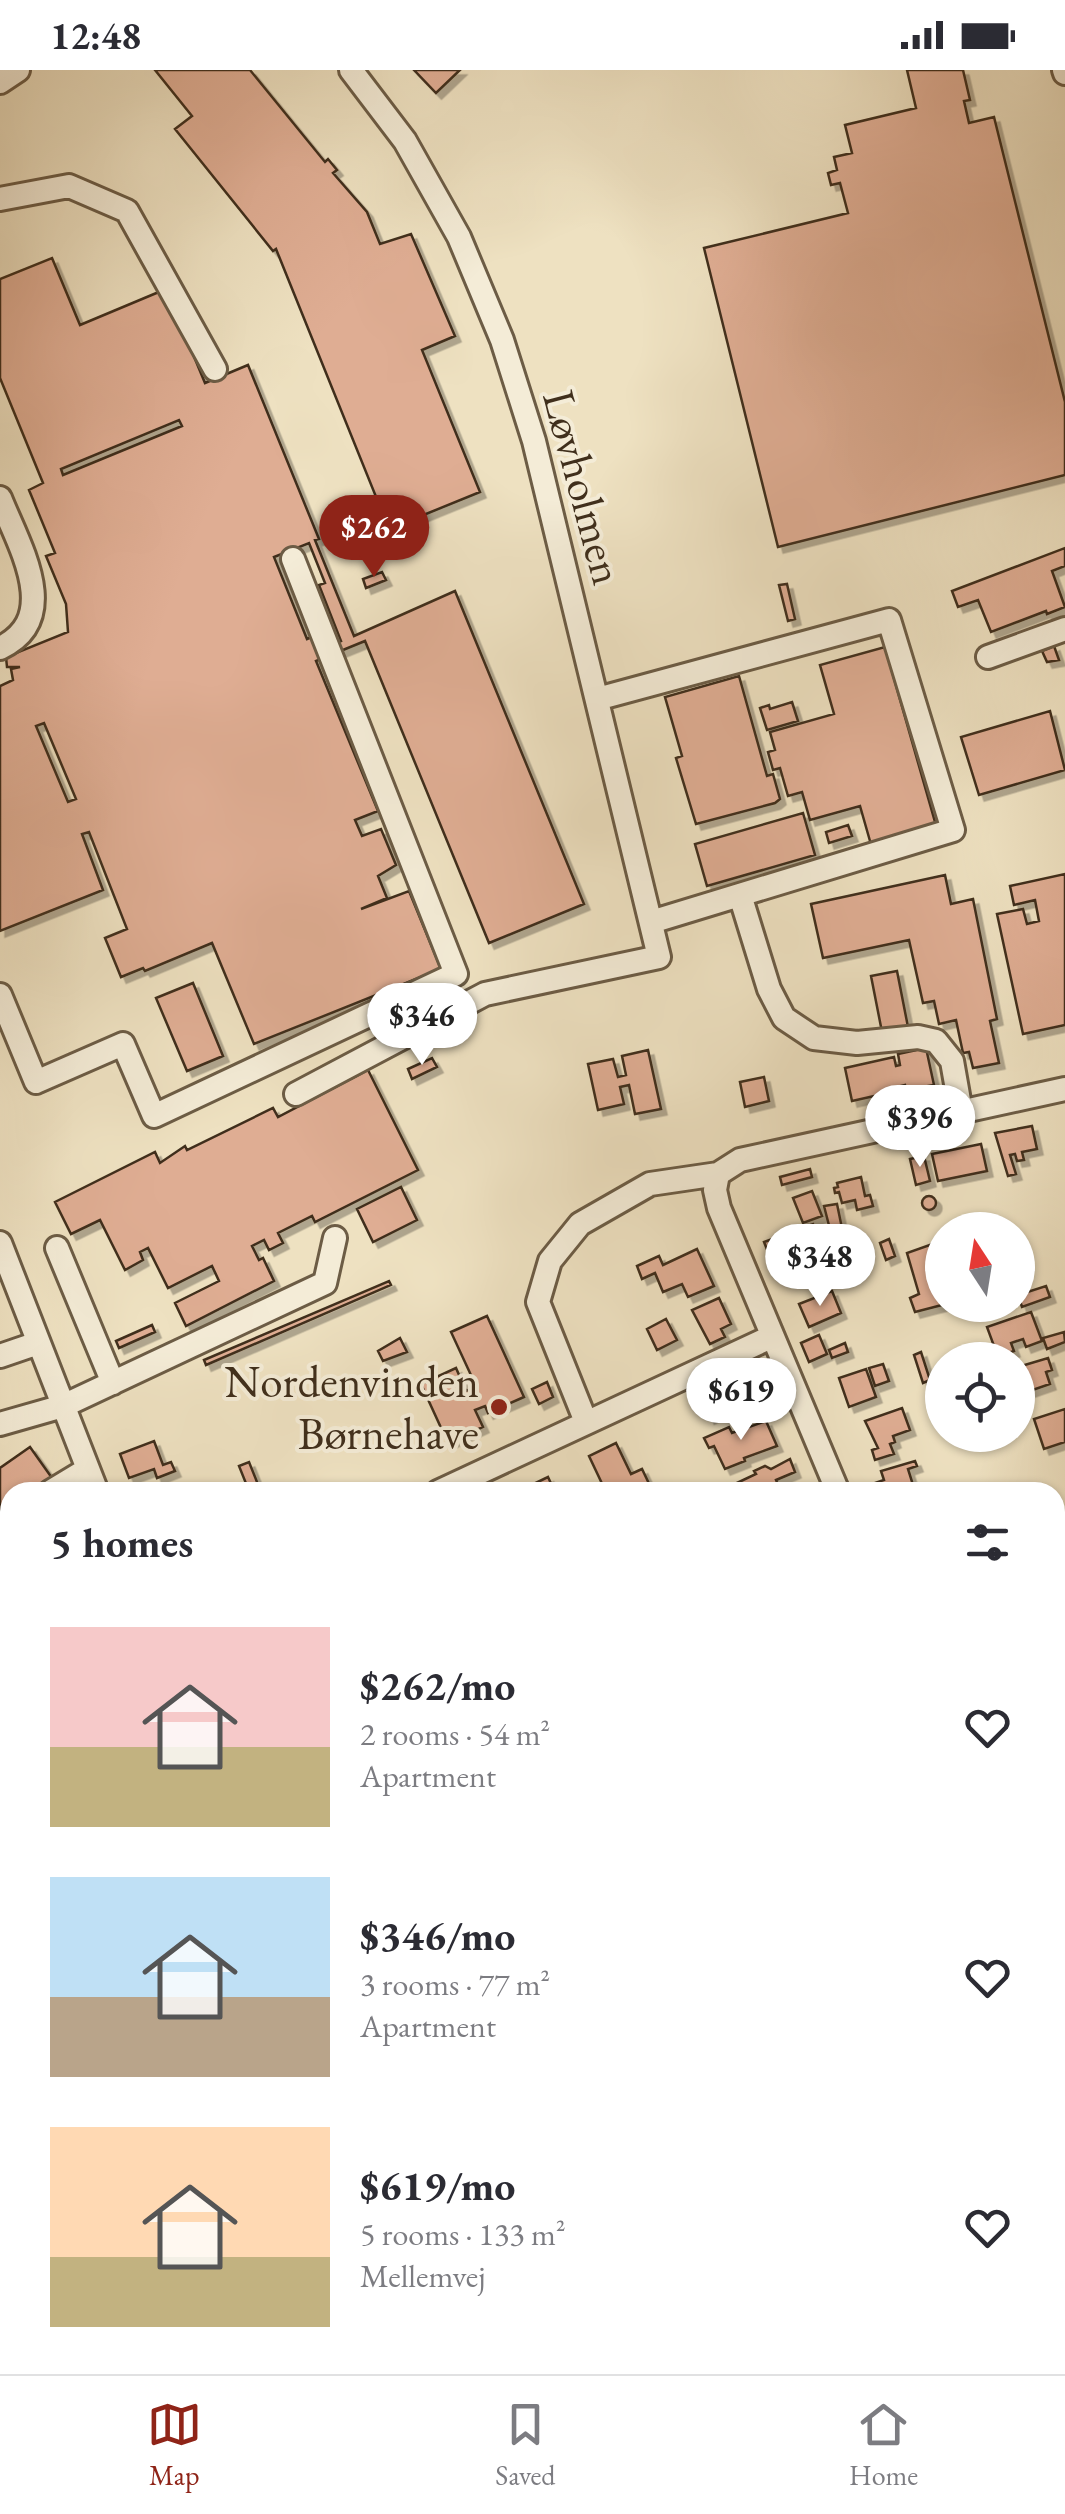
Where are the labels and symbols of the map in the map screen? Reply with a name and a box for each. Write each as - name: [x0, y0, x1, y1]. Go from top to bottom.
- street label: Løvholmen: [530, 383, 638, 591]
- pin: $262: [315, 495, 433, 580]
- pin: $346: [363, 983, 481, 1068]
- pin: $396: [861, 1085, 979, 1170]
- north arrow: [925, 1212, 1035, 1322]
- pin: $348: [761, 1224, 879, 1309]
- place label: Nordenvinden Børnehave: [225, 1352, 479, 1462]
- pin: $619: [682, 1358, 800, 1443]
- marker: Nordenvinden Børnehave: [488, 1396, 510, 1418]

